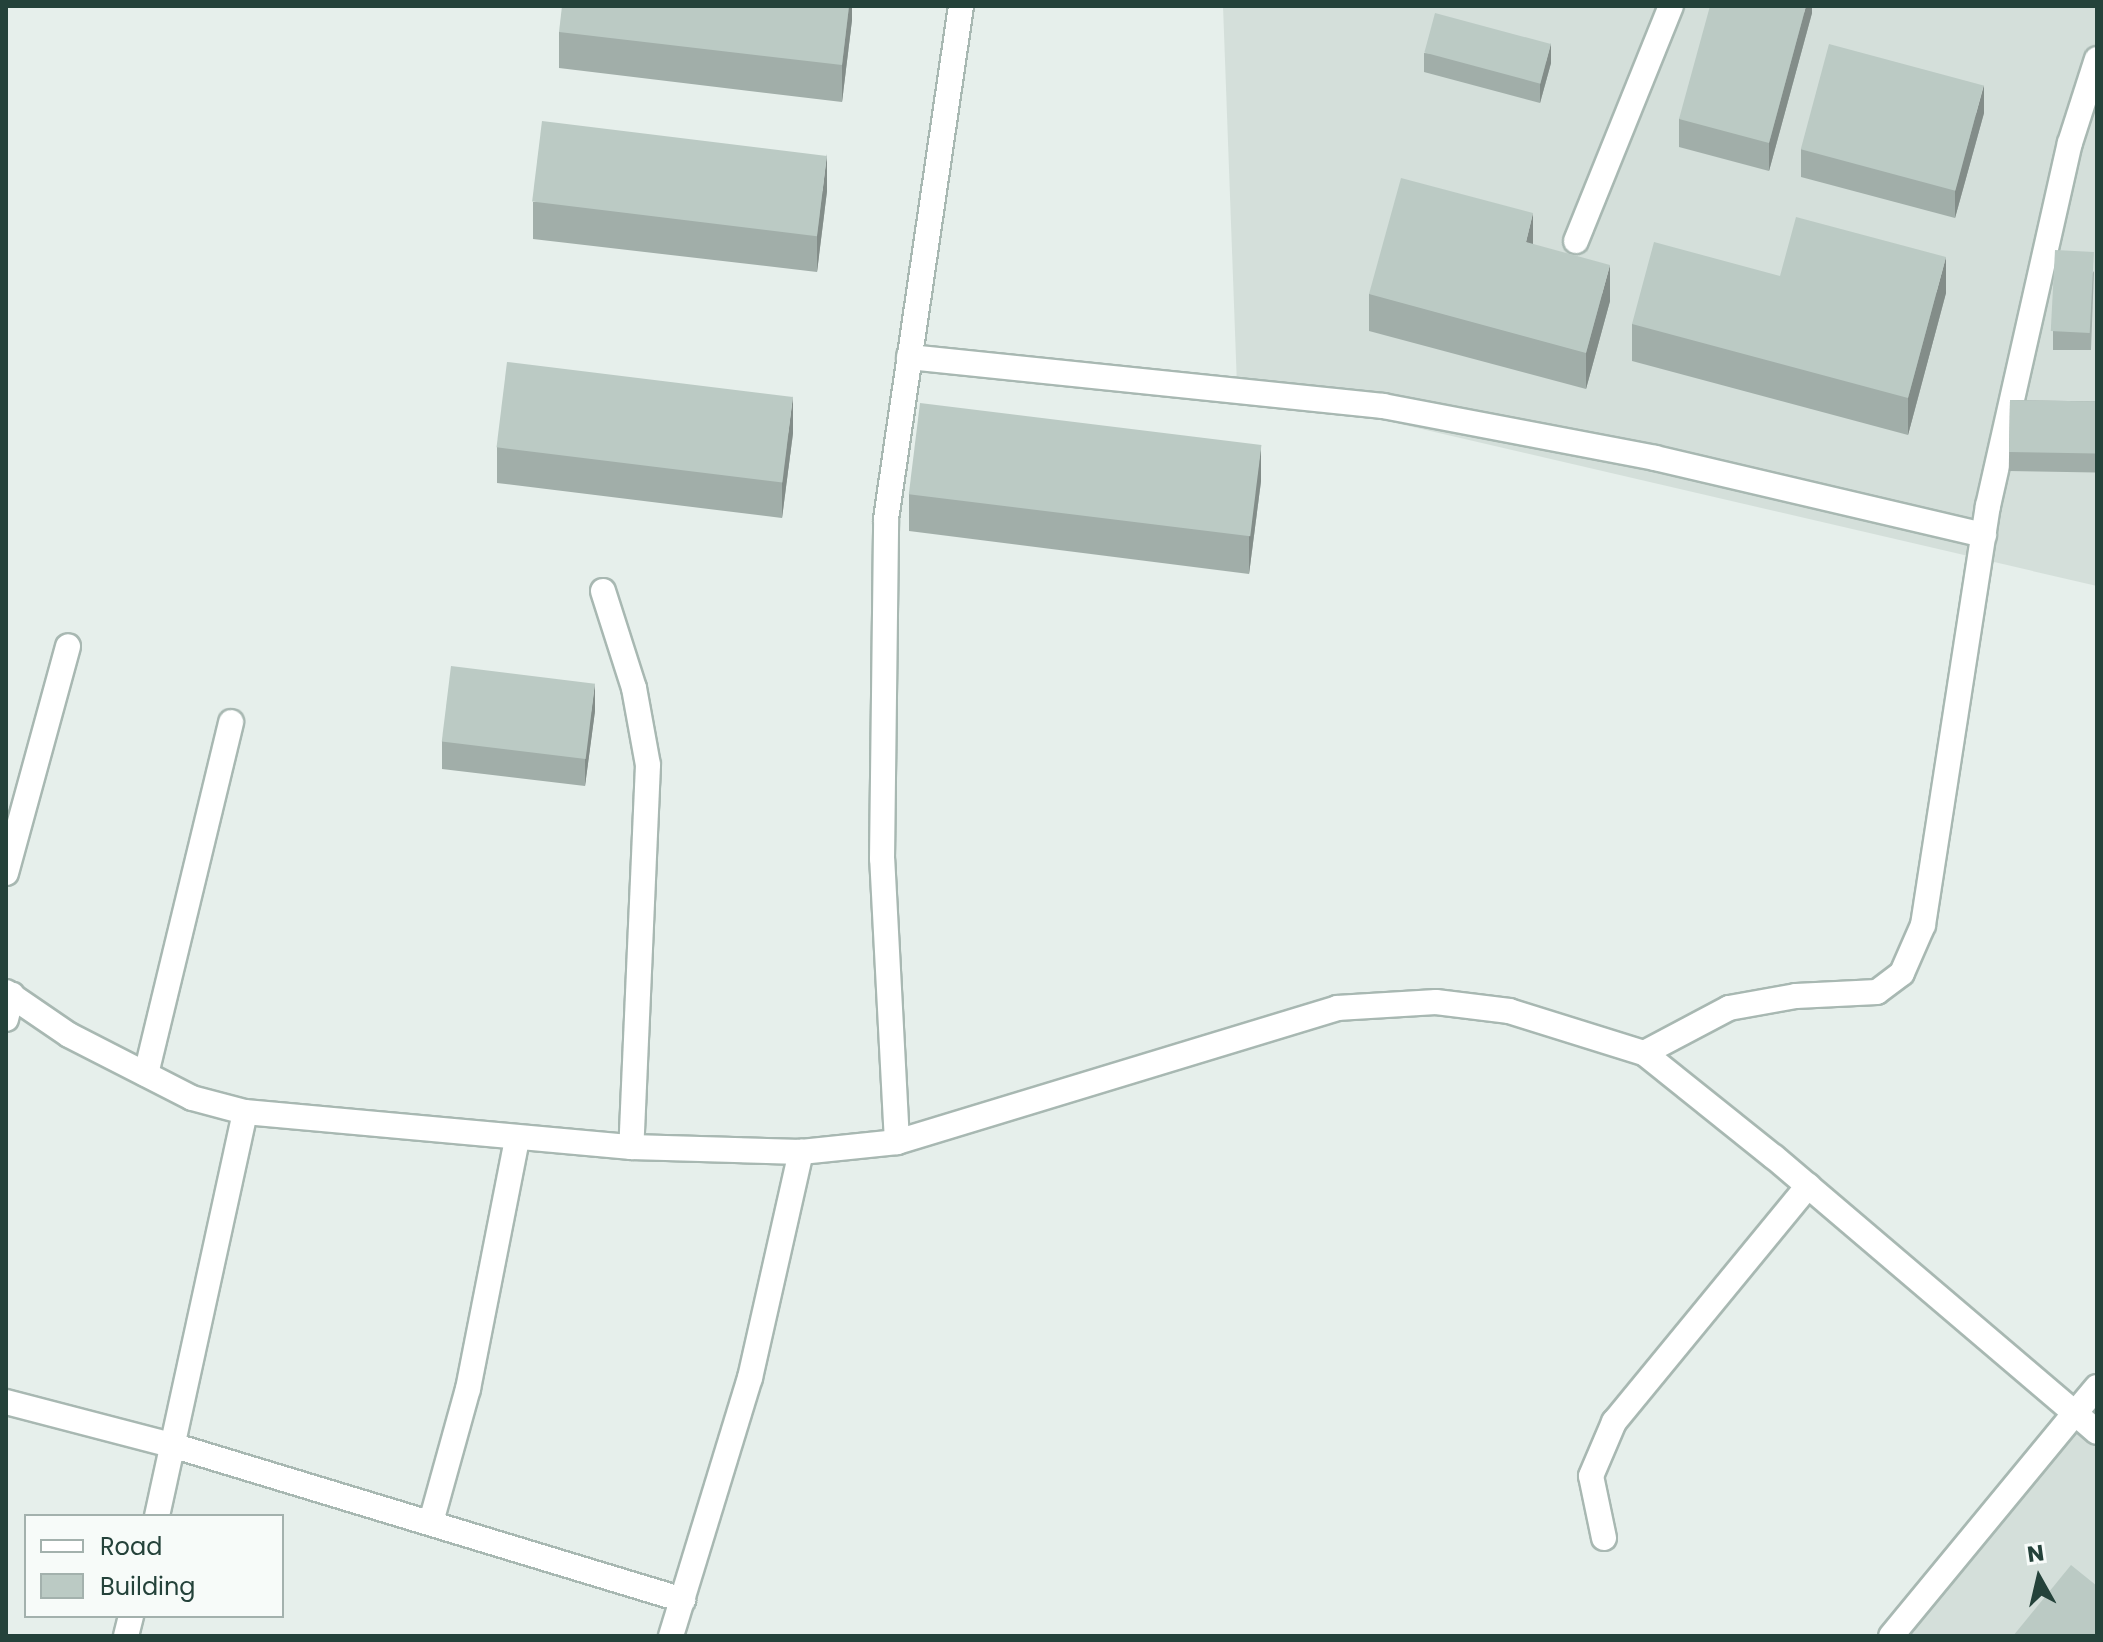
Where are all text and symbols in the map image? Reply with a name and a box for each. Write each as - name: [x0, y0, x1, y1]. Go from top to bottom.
- legend: [24, 1514, 284, 1618]
- text: Road: [100, 1530, 162, 1563]
- text: N: [2025, 1537, 2046, 1570]
- north arrow: [1999, 1538, 2079, 1618]
- text: Building: [100, 1570, 196, 1603]

